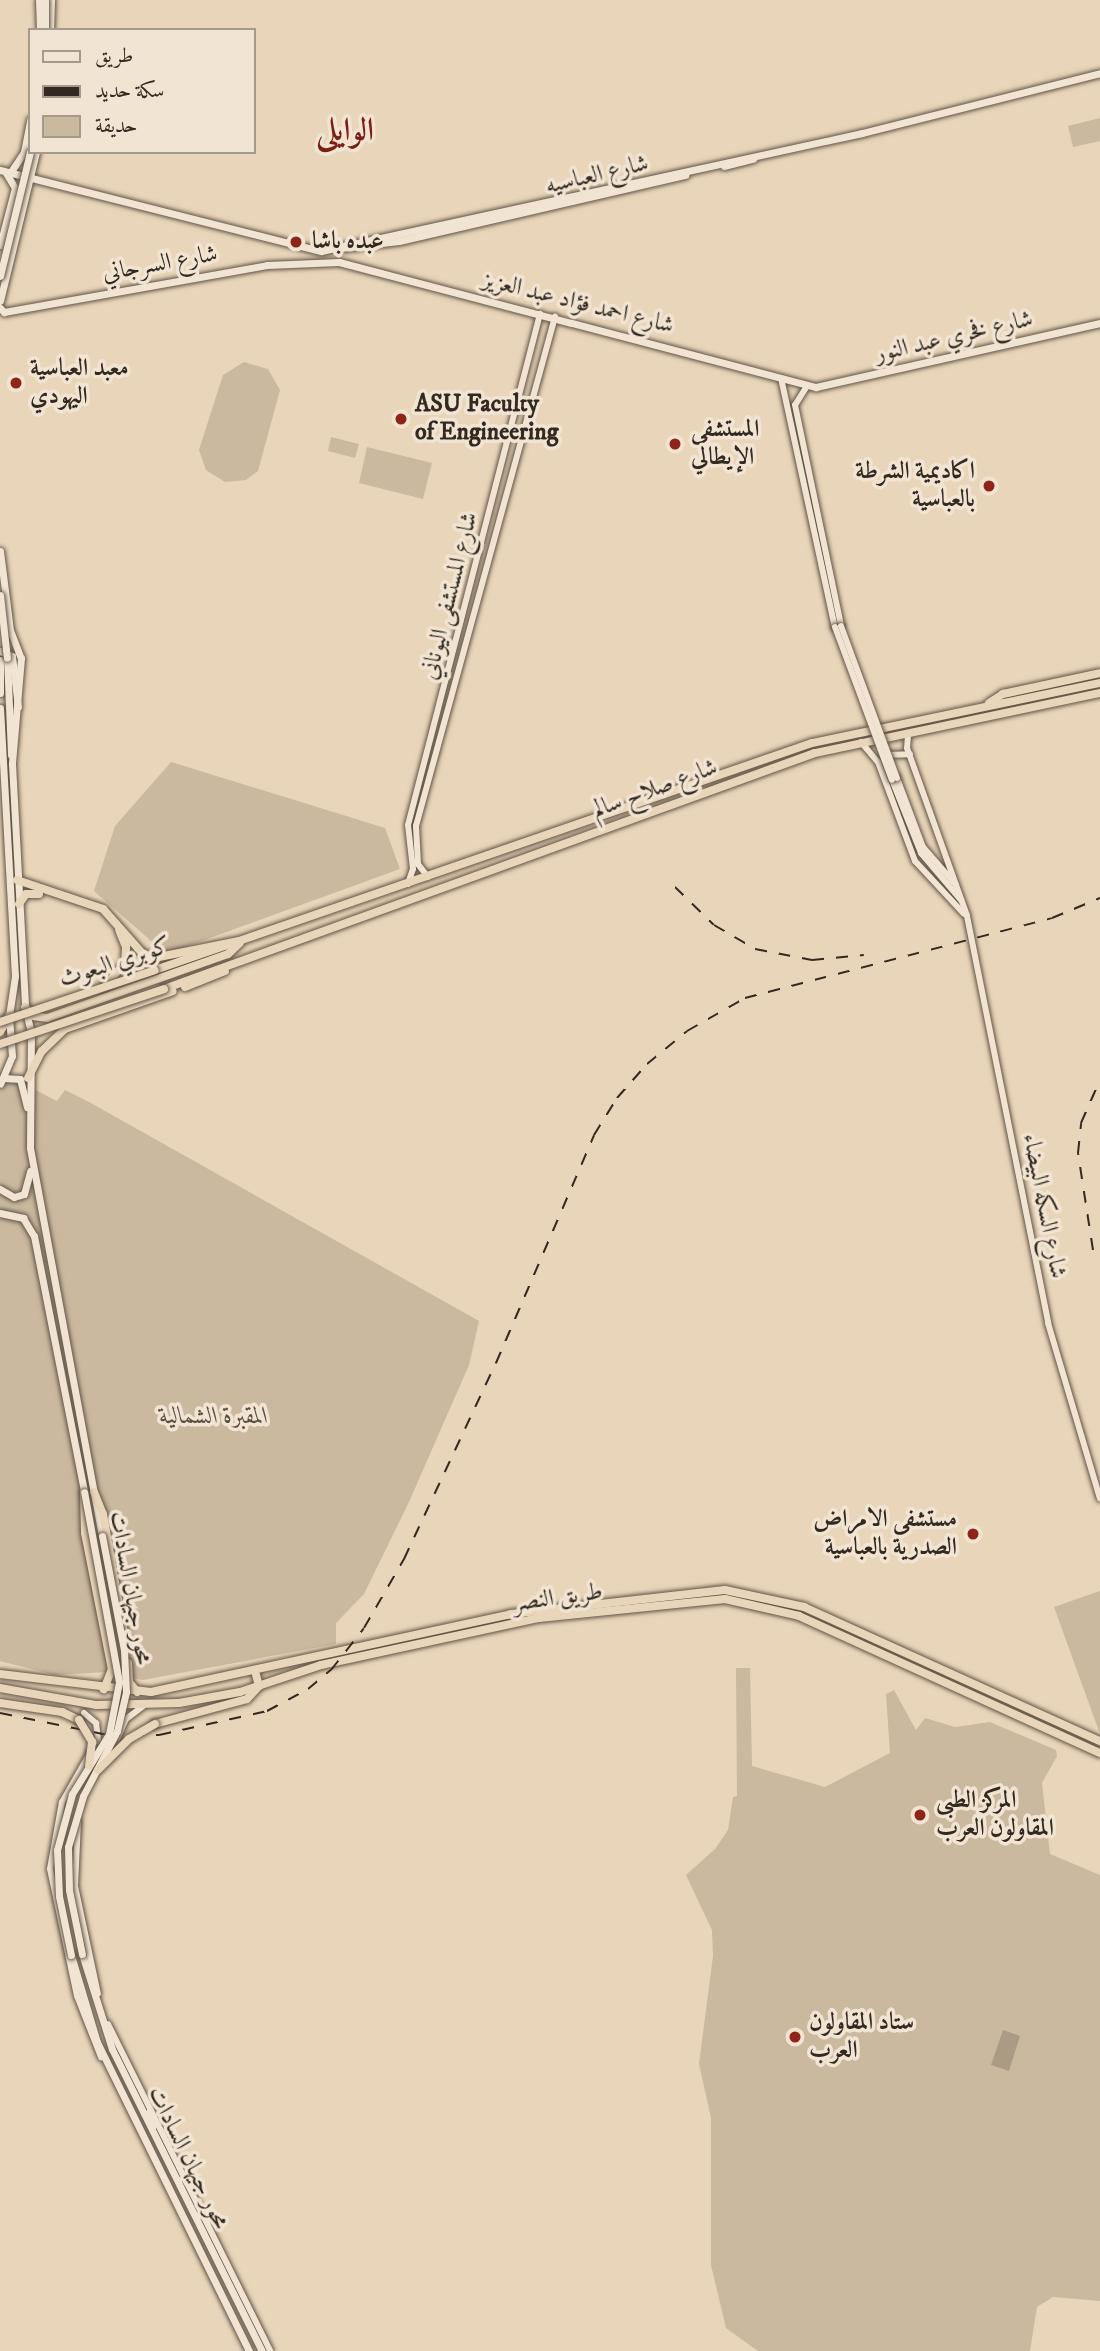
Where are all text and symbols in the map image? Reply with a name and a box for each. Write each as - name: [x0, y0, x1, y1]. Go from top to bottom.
- legend: [28, 28, 256, 154]
- text: طريق: [95, 43, 133, 69]
- text: سكة حديد: [95, 78, 165, 104]
- district label: الوايلى: [316, 112, 374, 150]
- text: حديقة: [95, 113, 138, 139]
- street label: شارع العباسيه: [543, 149, 651, 201]
- place label: عبده باشا: [312, 228, 384, 256]
- marker: عبده باشا: [286, 232, 306, 252]
- street label: شارع السرجاني: [100, 240, 220, 288]
- street label: شارع احمد فؤاد عبد العزيز: [479, 265, 677, 341]
- street label: شارع فخري عبد النور: [872, 305, 1036, 369]
- place label: معبد العباسية اليهودي: [30, 355, 129, 411]
- marker: معبد العباسية اليهودي: [8, 375, 24, 391]
- place label: ASU Faculty of Engineering: [415, 391, 558, 447]
- marker: ASU Faculty of Engineering: [393, 411, 409, 427]
- place label: المستشفى الإيطالي: [691, 416, 759, 472]
- marker: المستشفى الإيطالي: [665, 434, 685, 454]
- place label: اكاديمية الشرطة بالعباسية: [855, 458, 975, 514]
- marker: اكاديمية الشرطة بالعباسية: [981, 478, 997, 494]
- street label: شارع المستشفى اليوناني: [415, 509, 485, 683]
- street label: شارع صلاح سالم: [589, 753, 721, 825]
- street label: كوبري البعوث: [56, 931, 174, 995]
- street label: شارع السكه البيضاء: [1016, 1131, 1072, 1281]
- park label: المقبرة الشمالية: [160, 1403, 268, 1431]
- place label: مستشفى الامراض الصدرية بالعباسية: [813, 1506, 957, 1562]
- street label: محور جيهان السادات: [102, 1509, 158, 1667]
- marker: مستشفى الامراض الصدرية بالعباسية: [963, 1524, 983, 1544]
- street label: طريق النصر: [512, 1577, 604, 1619]
- place label: المركز الطبى المقاولون العرب: [936, 1787, 1054, 1843]
- marker: المركز الطبى المقاولون العرب: [910, 1805, 930, 1825]
- place label: ستاد المقاولون العرب: [809, 2009, 914, 2065]
- marker: ستاد المقاولون العرب: [787, 2029, 803, 2045]
- street label: محور جيهان السادات: [141, 2082, 235, 2234]

